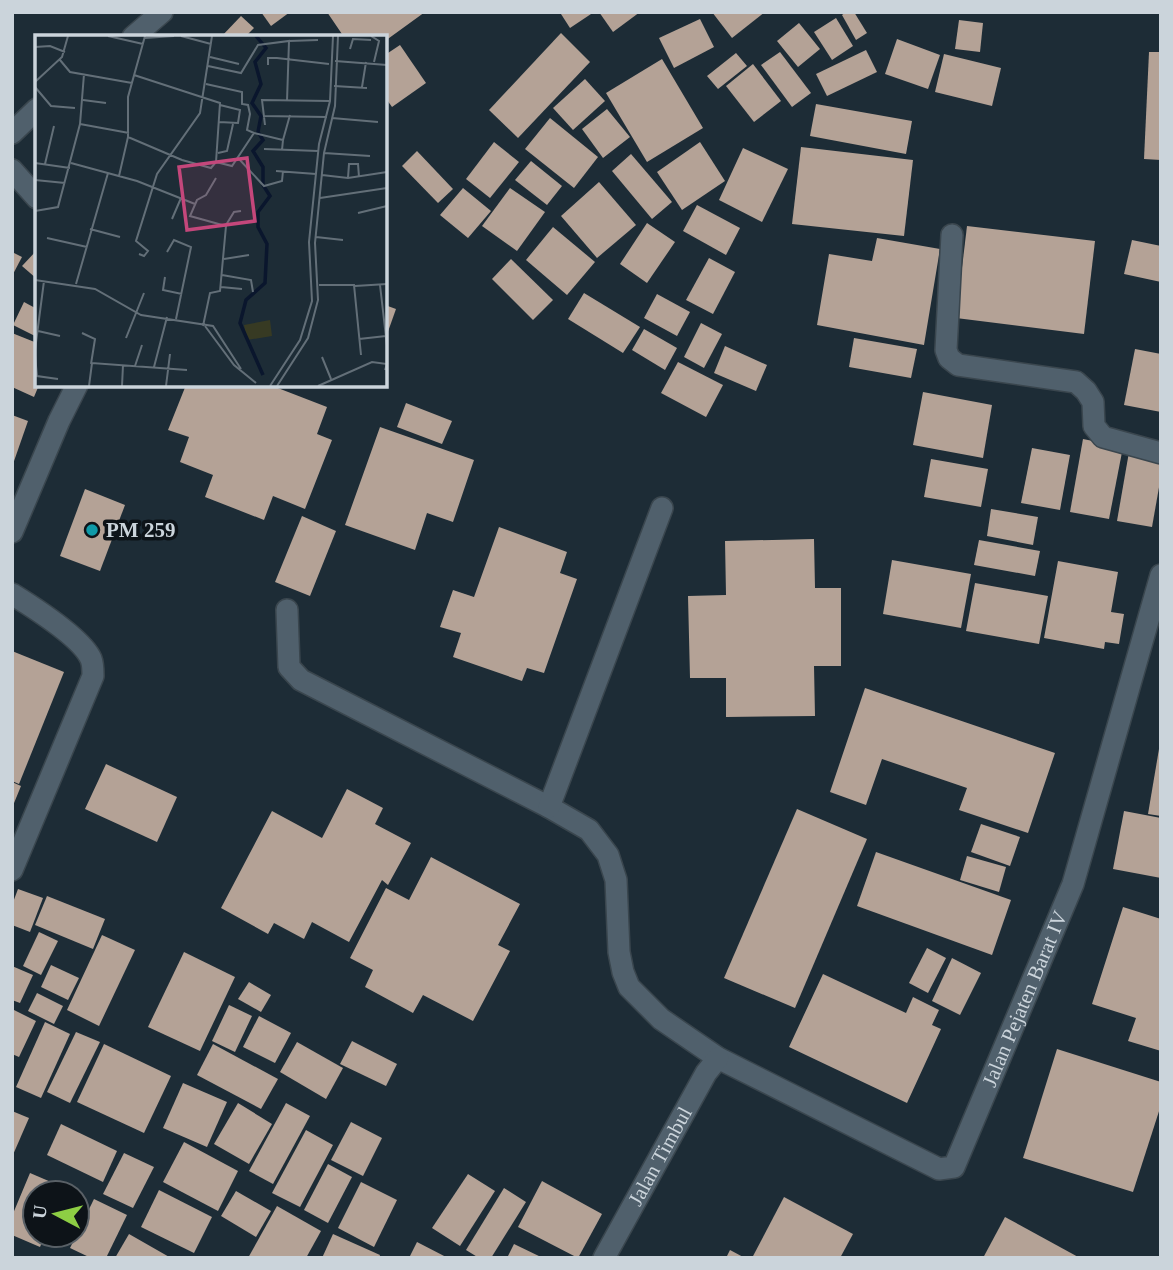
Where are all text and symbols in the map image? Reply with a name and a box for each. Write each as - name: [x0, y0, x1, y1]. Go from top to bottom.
- inset map: [35, 35, 387, 387]
- place label: PM 259: [106, 518, 175, 542]
- marker: PM 259: [84, 522, 100, 538]
- street label: Jalan Pejaten Barat IV: [977, 907, 1072, 1090]
- street label: Jalan Timbul: [623, 1103, 697, 1210]
- north arrow: [21, 1179, 91, 1249]
- text: U: [28, 1204, 51, 1220]

